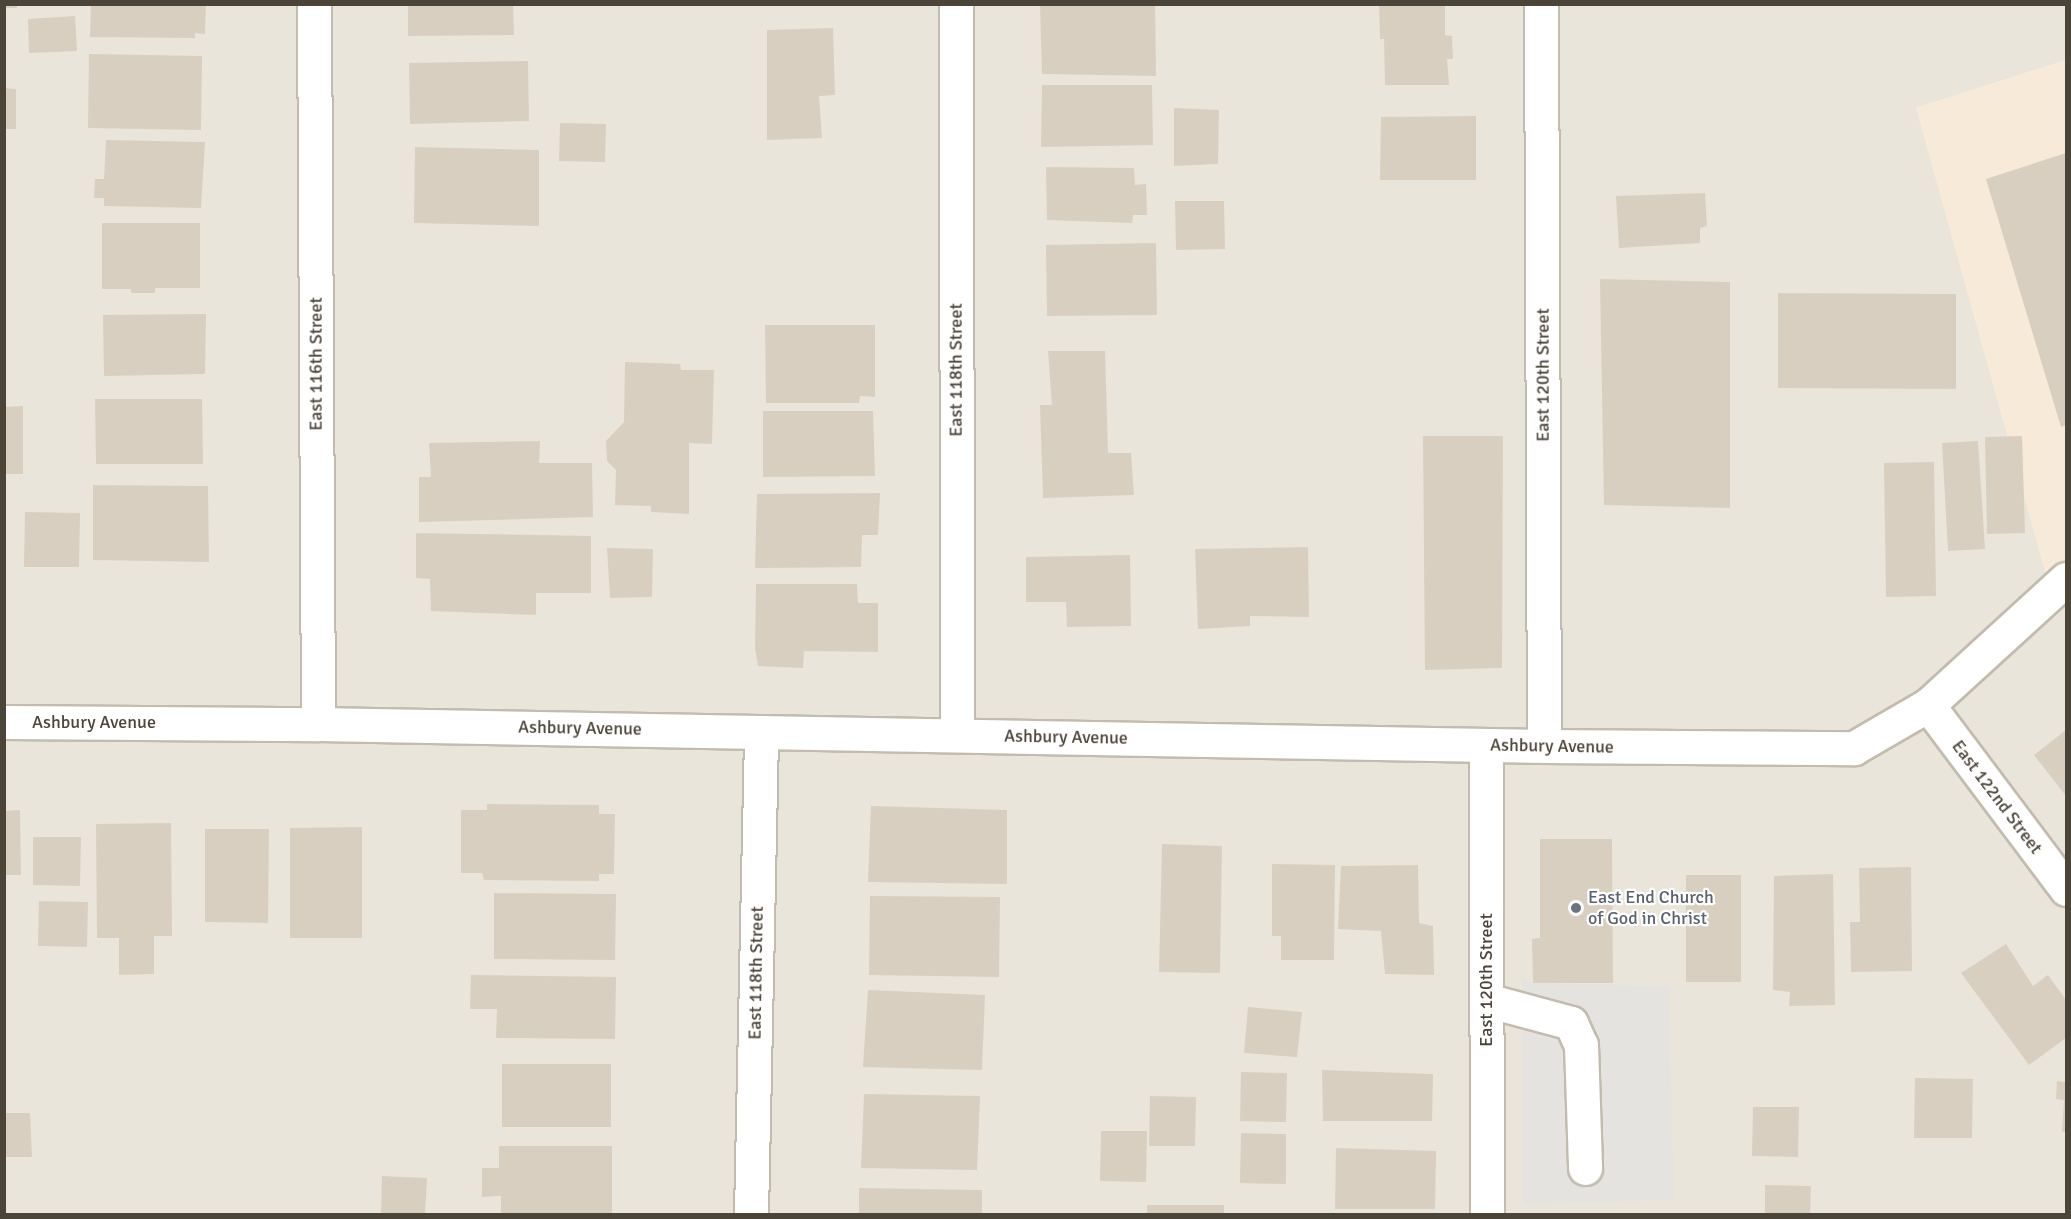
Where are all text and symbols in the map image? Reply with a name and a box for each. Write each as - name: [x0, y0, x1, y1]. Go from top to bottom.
- street label: East 116th Street: [305, 297, 327, 431]
- street label: East 118th Street: [945, 303, 967, 437]
- street label: East 120th Street: [1532, 308, 1554, 442]
- street label: Ashbury Avenue: [32, 711, 156, 733]
- street label: Ashbury Avenue: [518, 716, 642, 740]
- street label: Ashbury Avenue: [1004, 725, 1128, 749]
- street label: Ashbury Avenue: [1490, 734, 1614, 758]
- street label: East 122nd Street: [1947, 736, 2047, 858]
- place label: East End Church of God in Christ: [1588, 887, 1714, 930]
- marker: East End Church of God in Christ: [1569, 901, 1583, 915]
- street label: East 118th Street: [744, 906, 768, 1040]
- street label: East 120th Street: [1475, 913, 1497, 1047]

